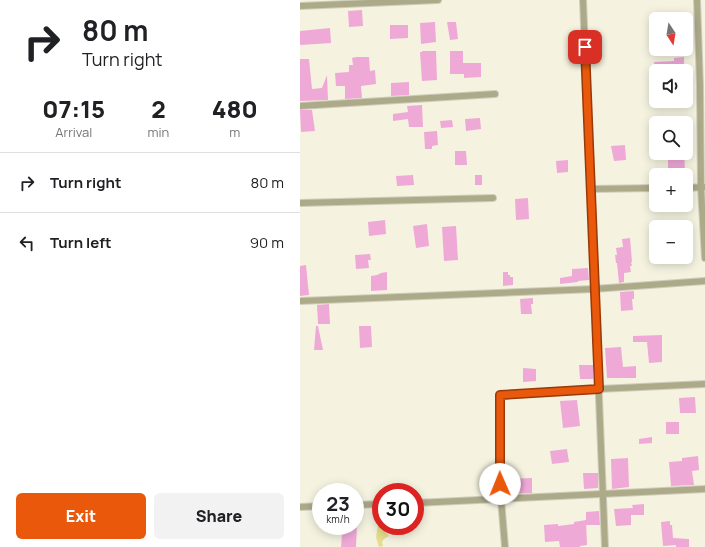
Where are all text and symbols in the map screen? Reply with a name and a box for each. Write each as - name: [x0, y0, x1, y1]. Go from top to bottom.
- text: 80 m: [82, 11, 148, 49]
- north arrow: [649, 12, 693, 56]
- map controls: [649, 12, 693, 264]
- icon: right: [16, 16, 68, 68]
- pin: [568, 30, 602, 64]
- icon: arrive: [574, 36, 596, 58]
- text: Turn right: [82, 47, 163, 71]
- button: sound: [649, 64, 693, 108]
- text: 07:15: [42, 92, 105, 125]
- text: 2: [151, 92, 166, 125]
- text: 480: [212, 92, 258, 125]
- button: search: [649, 116, 693, 160]
- text: Arrival: [55, 123, 92, 141]
- text: min: [148, 123, 169, 141]
- text: m: [229, 123, 240, 141]
- button: +: [649, 168, 693, 212]
- icon: right: [16, 172, 38, 194]
- text: Turn right: [50, 172, 121, 193]
- text: 80 m: [250, 172, 284, 193]
- button: −: [649, 220, 693, 264]
- icon: left: [16, 232, 38, 254]
- text: Turn left: [50, 232, 112, 253]
- text: 90 m: [250, 232, 284, 253]
- position arrow: [479, 463, 521, 505]
- speed limit sign: 30: [372, 483, 424, 535]
- text: 23: [326, 490, 350, 517]
- button: Exit: [16, 493, 146, 539]
- button: Share: [154, 493, 284, 539]
- text: km/h: [326, 512, 350, 526]

